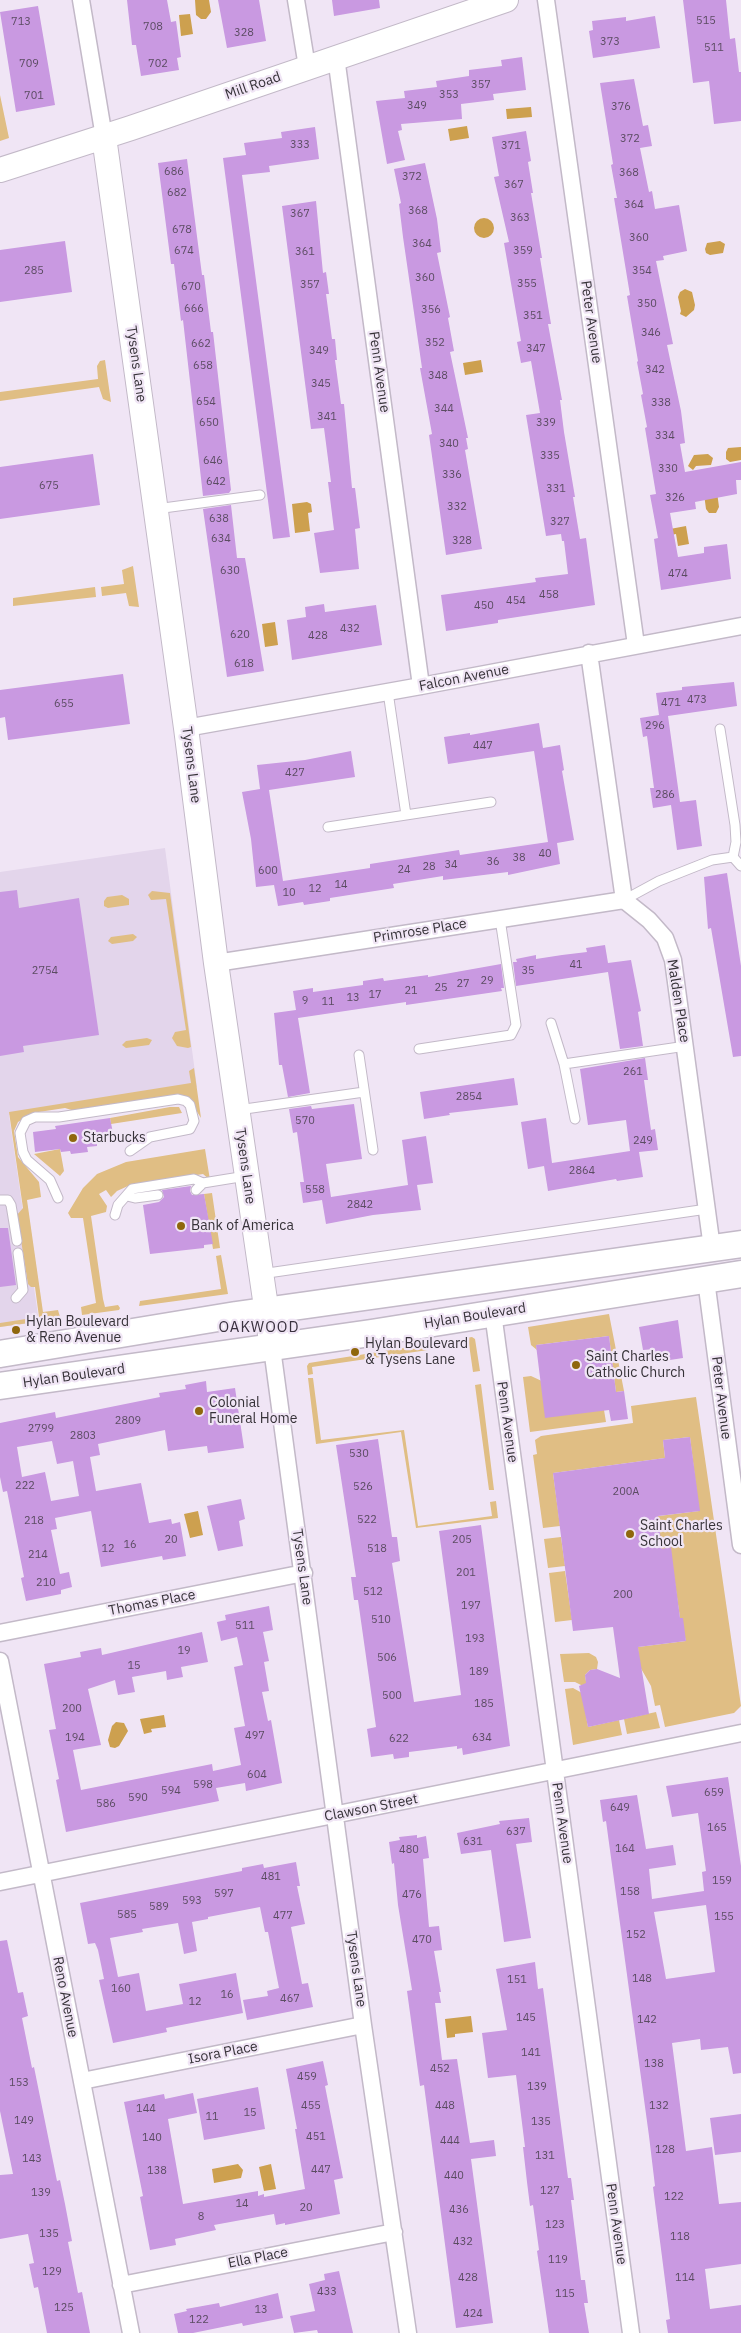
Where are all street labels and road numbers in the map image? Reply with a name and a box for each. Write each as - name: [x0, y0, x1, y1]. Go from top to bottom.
- street label: Mill Road: [223, 69, 283, 103]
- street label: Peter Avenue: [577, 279, 605, 365]
- street label: Tysens Lane: [122, 325, 150, 403]
- street label: Penn Avenue: [365, 330, 393, 414]
- street label: Falcon Avenue: [418, 661, 510, 695]
- street label: Tysens Lane: [178, 726, 204, 804]
- street label: Primrose Place: [372, 915, 468, 947]
- street label: Malden Place: [663, 958, 693, 1044]
- street label: Tysens Lane: [231, 1127, 259, 1205]
- street label: Hylan Boulevard: [423, 1300, 527, 1332]
- street label: Peter Avenue: [708, 1355, 734, 1441]
- street label: Hylan Boulevard: [22, 1361, 126, 1391]
- street label: Penn Avenue: [493, 1380, 521, 1464]
- street label: Tysens Lane: [288, 1528, 316, 1606]
- street label: Thomas Place: [107, 1586, 197, 1620]
- street label: Penn Avenue: [548, 1781, 576, 1865]
- street label: Clawson Street: [323, 1791, 419, 1825]
- street label: Tysens Lane: [342, 1930, 370, 2008]
- street label: Reno Avenue: [49, 1955, 81, 2039]
- street label: Isora Place: [187, 2038, 259, 2068]
- street label: Penn Avenue: [602, 2182, 630, 2266]
- street label: Ella Place: [227, 2244, 289, 2272]

